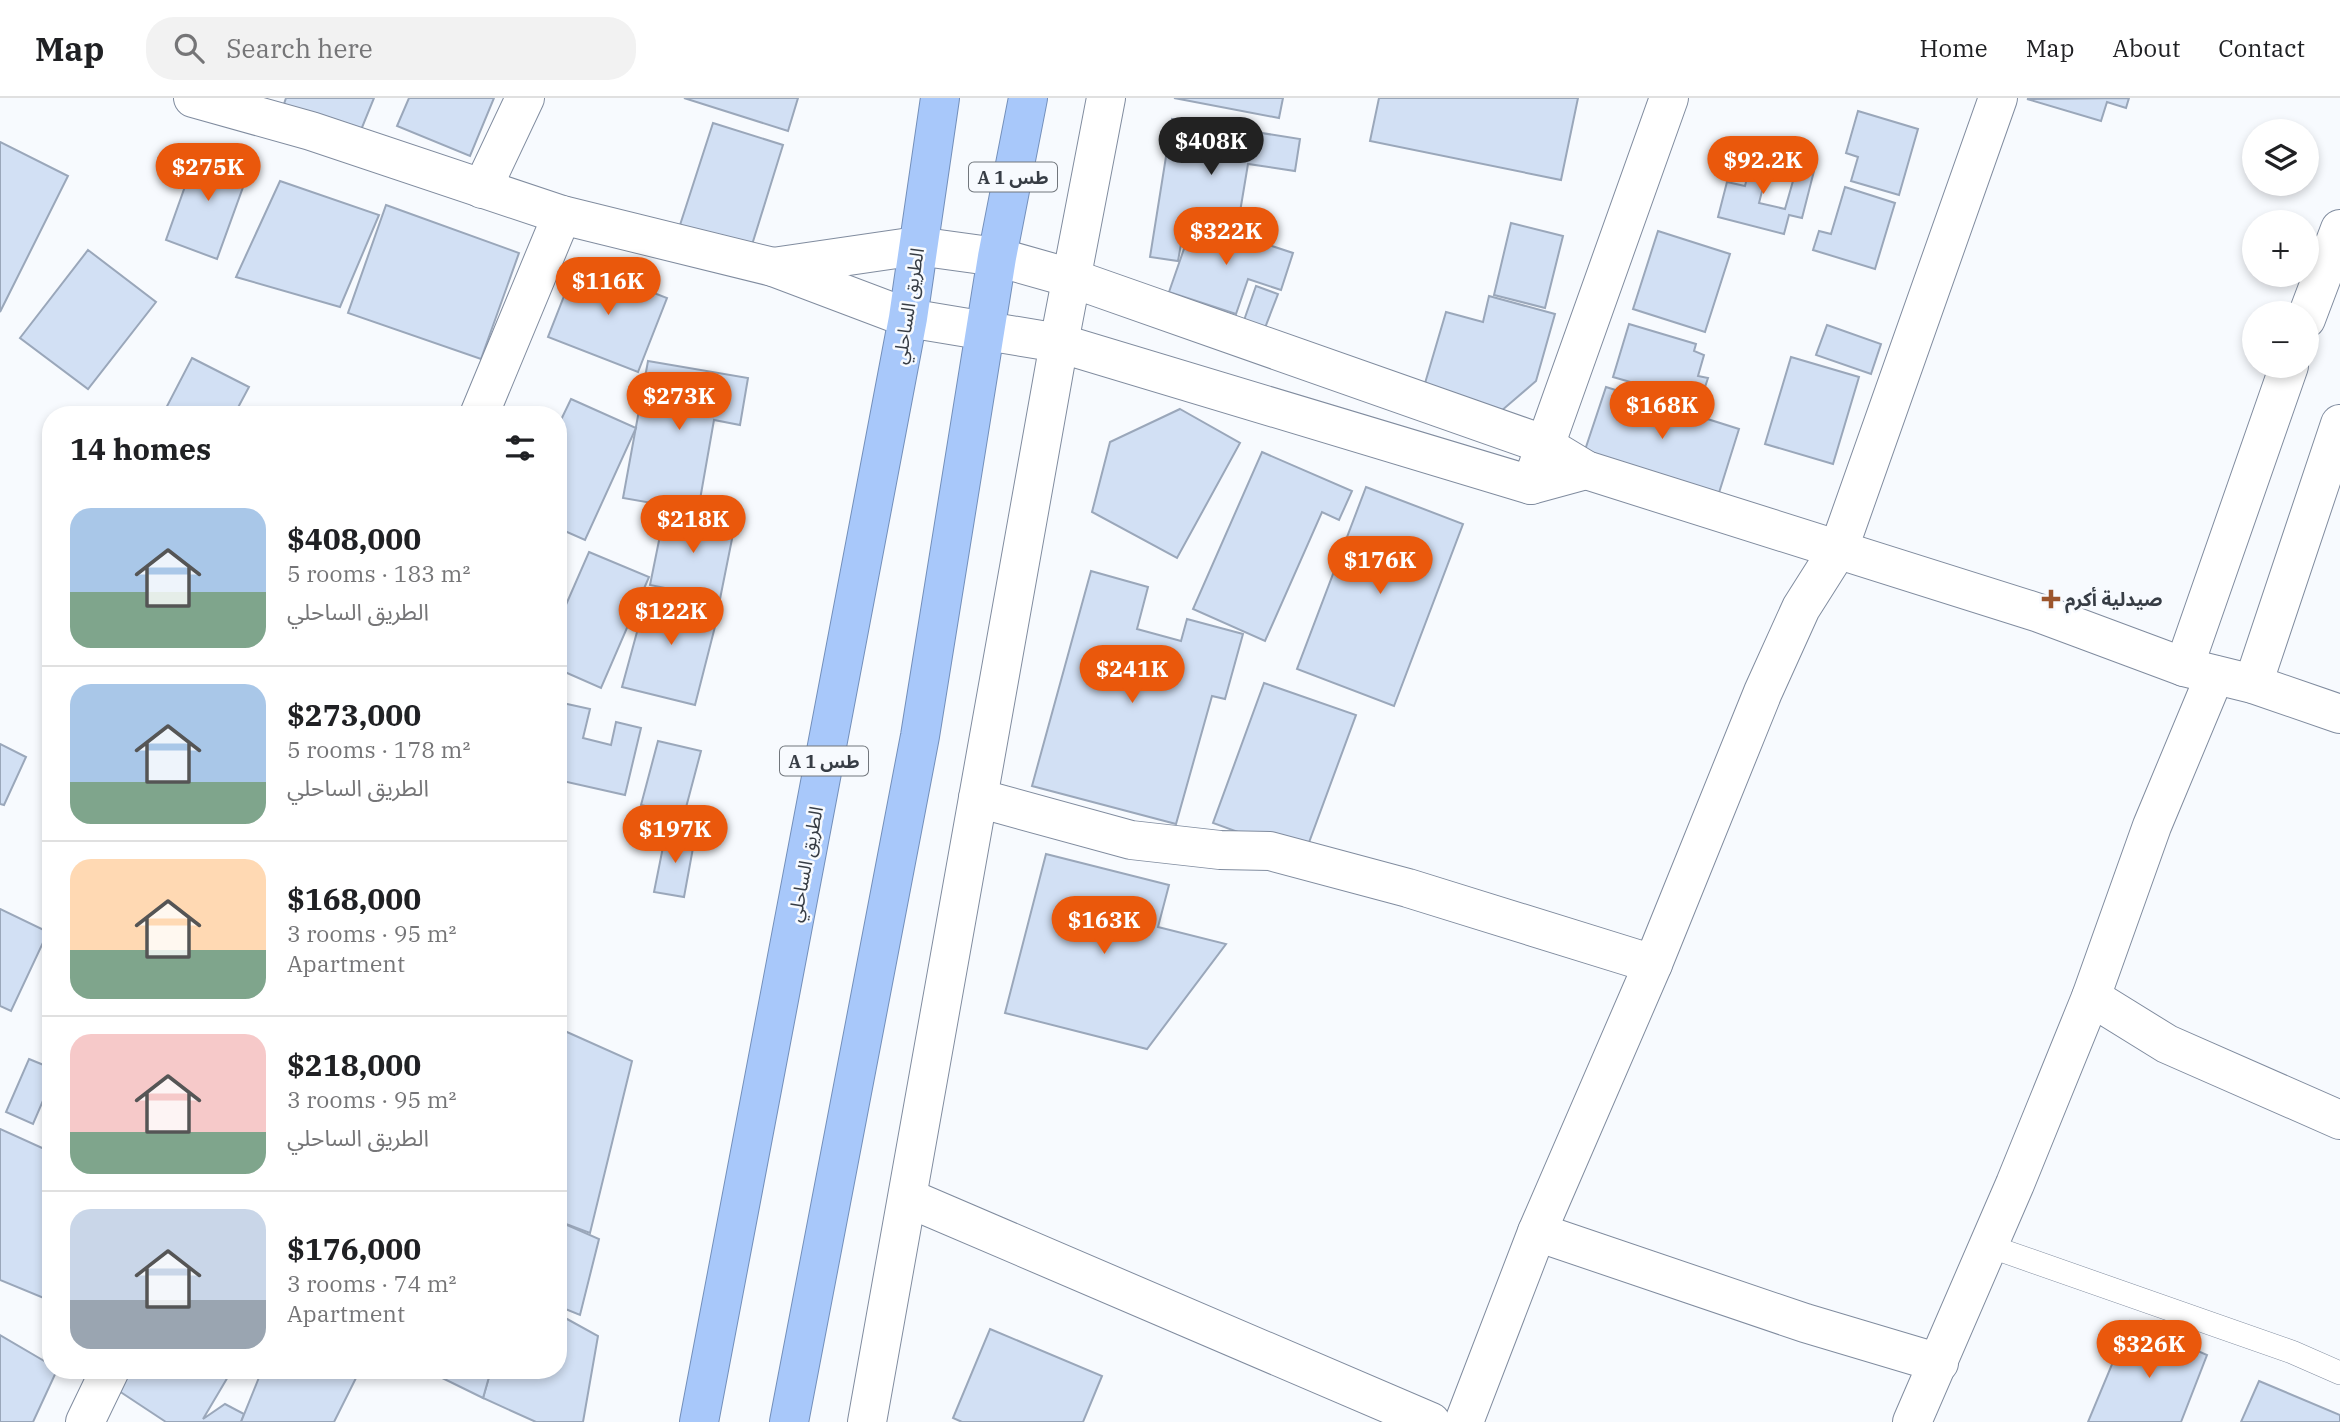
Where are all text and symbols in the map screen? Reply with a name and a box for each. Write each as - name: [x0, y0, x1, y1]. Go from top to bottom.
- search box: [146, 17, 636, 80]
- text: Map: [35, 27, 104, 70]
- icon: search: [170, 29, 208, 67]
- text: Search here: [226, 31, 373, 65]
- text: Home: [1920, 32, 1988, 64]
- text: Map: [2026, 32, 2074, 64]
- text: About: [2112, 32, 2180, 64]
- text: Contact: [2218, 32, 2305, 64]
- pin: $408K: [1162, 118, 1260, 177]
- map controls: [2242, 119, 2319, 378]
- button: layers: [2242, 119, 2319, 196]
- text: $408K: [1175, 125, 1247, 155]
- pin: $92.2K: [1706, 136, 1820, 196]
- pin: $275K: [159, 144, 257, 203]
- text: $92.2K: [1723, 144, 1803, 174]
- text: $275K: [172, 151, 244, 181]
- road number: A 1 طس: [969, 162, 1057, 192]
- pin: $322K: [1177, 208, 1275, 267]
- button: +: [2242, 210, 2319, 287]
- text: $322K: [1190, 215, 1262, 245]
- street label: الطريق الساحلي: [887, 246, 932, 366]
- pin: $116K: [559, 258, 657, 317]
- text: $116K: [572, 265, 644, 295]
- button: −: [2242, 301, 2319, 378]
- pin: $273K: [630, 372, 728, 432]
- text: $273K: [643, 380, 715, 410]
- pin: $168K: [1613, 382, 1711, 441]
- text: $168K: [1626, 389, 1698, 419]
- text: 14 homes: [70, 429, 211, 468]
- icon: filters: [501, 429, 539, 467]
- pin: $218K: [644, 496, 742, 555]
- text: $218K: [657, 503, 729, 533]
- text: $408,000: [287, 519, 421, 558]
- icon: home: [126, 536, 210, 620]
- pin: $176K: [1331, 536, 1429, 596]
- text: $176K: [1344, 544, 1416, 574]
- text: 5 rooms · 183 m²: [287, 558, 470, 588]
- place label: صيدلية أكرم: [2065, 586, 2163, 614]
- pin: $122K: [622, 588, 720, 647]
- marker: صيدلية أكرم: [2043, 591, 2059, 607]
- text: $122K: [635, 595, 707, 625]
- text: الطريق الساحلي: [287, 596, 429, 626]
- pin: $241K: [1083, 646, 1181, 705]
- text: $241K: [1096, 653, 1168, 683]
- text: $273,000: [287, 695, 421, 734]
- icon: home: [126, 712, 210, 796]
- text: 5 rooms · 178 m²: [287, 734, 470, 764]
- road number: A 1 طس: [780, 746, 868, 776]
- text: الطريق الساحلي: [287, 772, 429, 802]
- street label: الطريق الساحلي: [782, 804, 831, 925]
- pin: $197K: [626, 806, 724, 865]
- text: $197K: [639, 813, 711, 843]
- text: $168,000: [287, 879, 421, 918]
- icon: home: [126, 887, 210, 971]
- pin: $163K: [1055, 896, 1153, 956]
- text: $163K: [1068, 904, 1140, 934]
- text: 3 rooms · 95 m²: [287, 918, 457, 948]
- text: Apartment: [287, 948, 405, 978]
- text: $218,000: [287, 1045, 421, 1084]
- icon: home: [126, 1062, 210, 1146]
- text: 3 rooms · 95 m²: [287, 1084, 457, 1114]
- text: الطريق الساحلي: [287, 1122, 429, 1152]
- text: $176,000: [287, 1229, 421, 1268]
- icon: home: [126, 1237, 210, 1321]
- text: 3 rooms · 74 m²: [287, 1268, 457, 1298]
- text: Apartment: [287, 1298, 405, 1328]
- pin: $326K: [2100, 1320, 2198, 1380]
- text: $326K: [2113, 1328, 2185, 1358]

